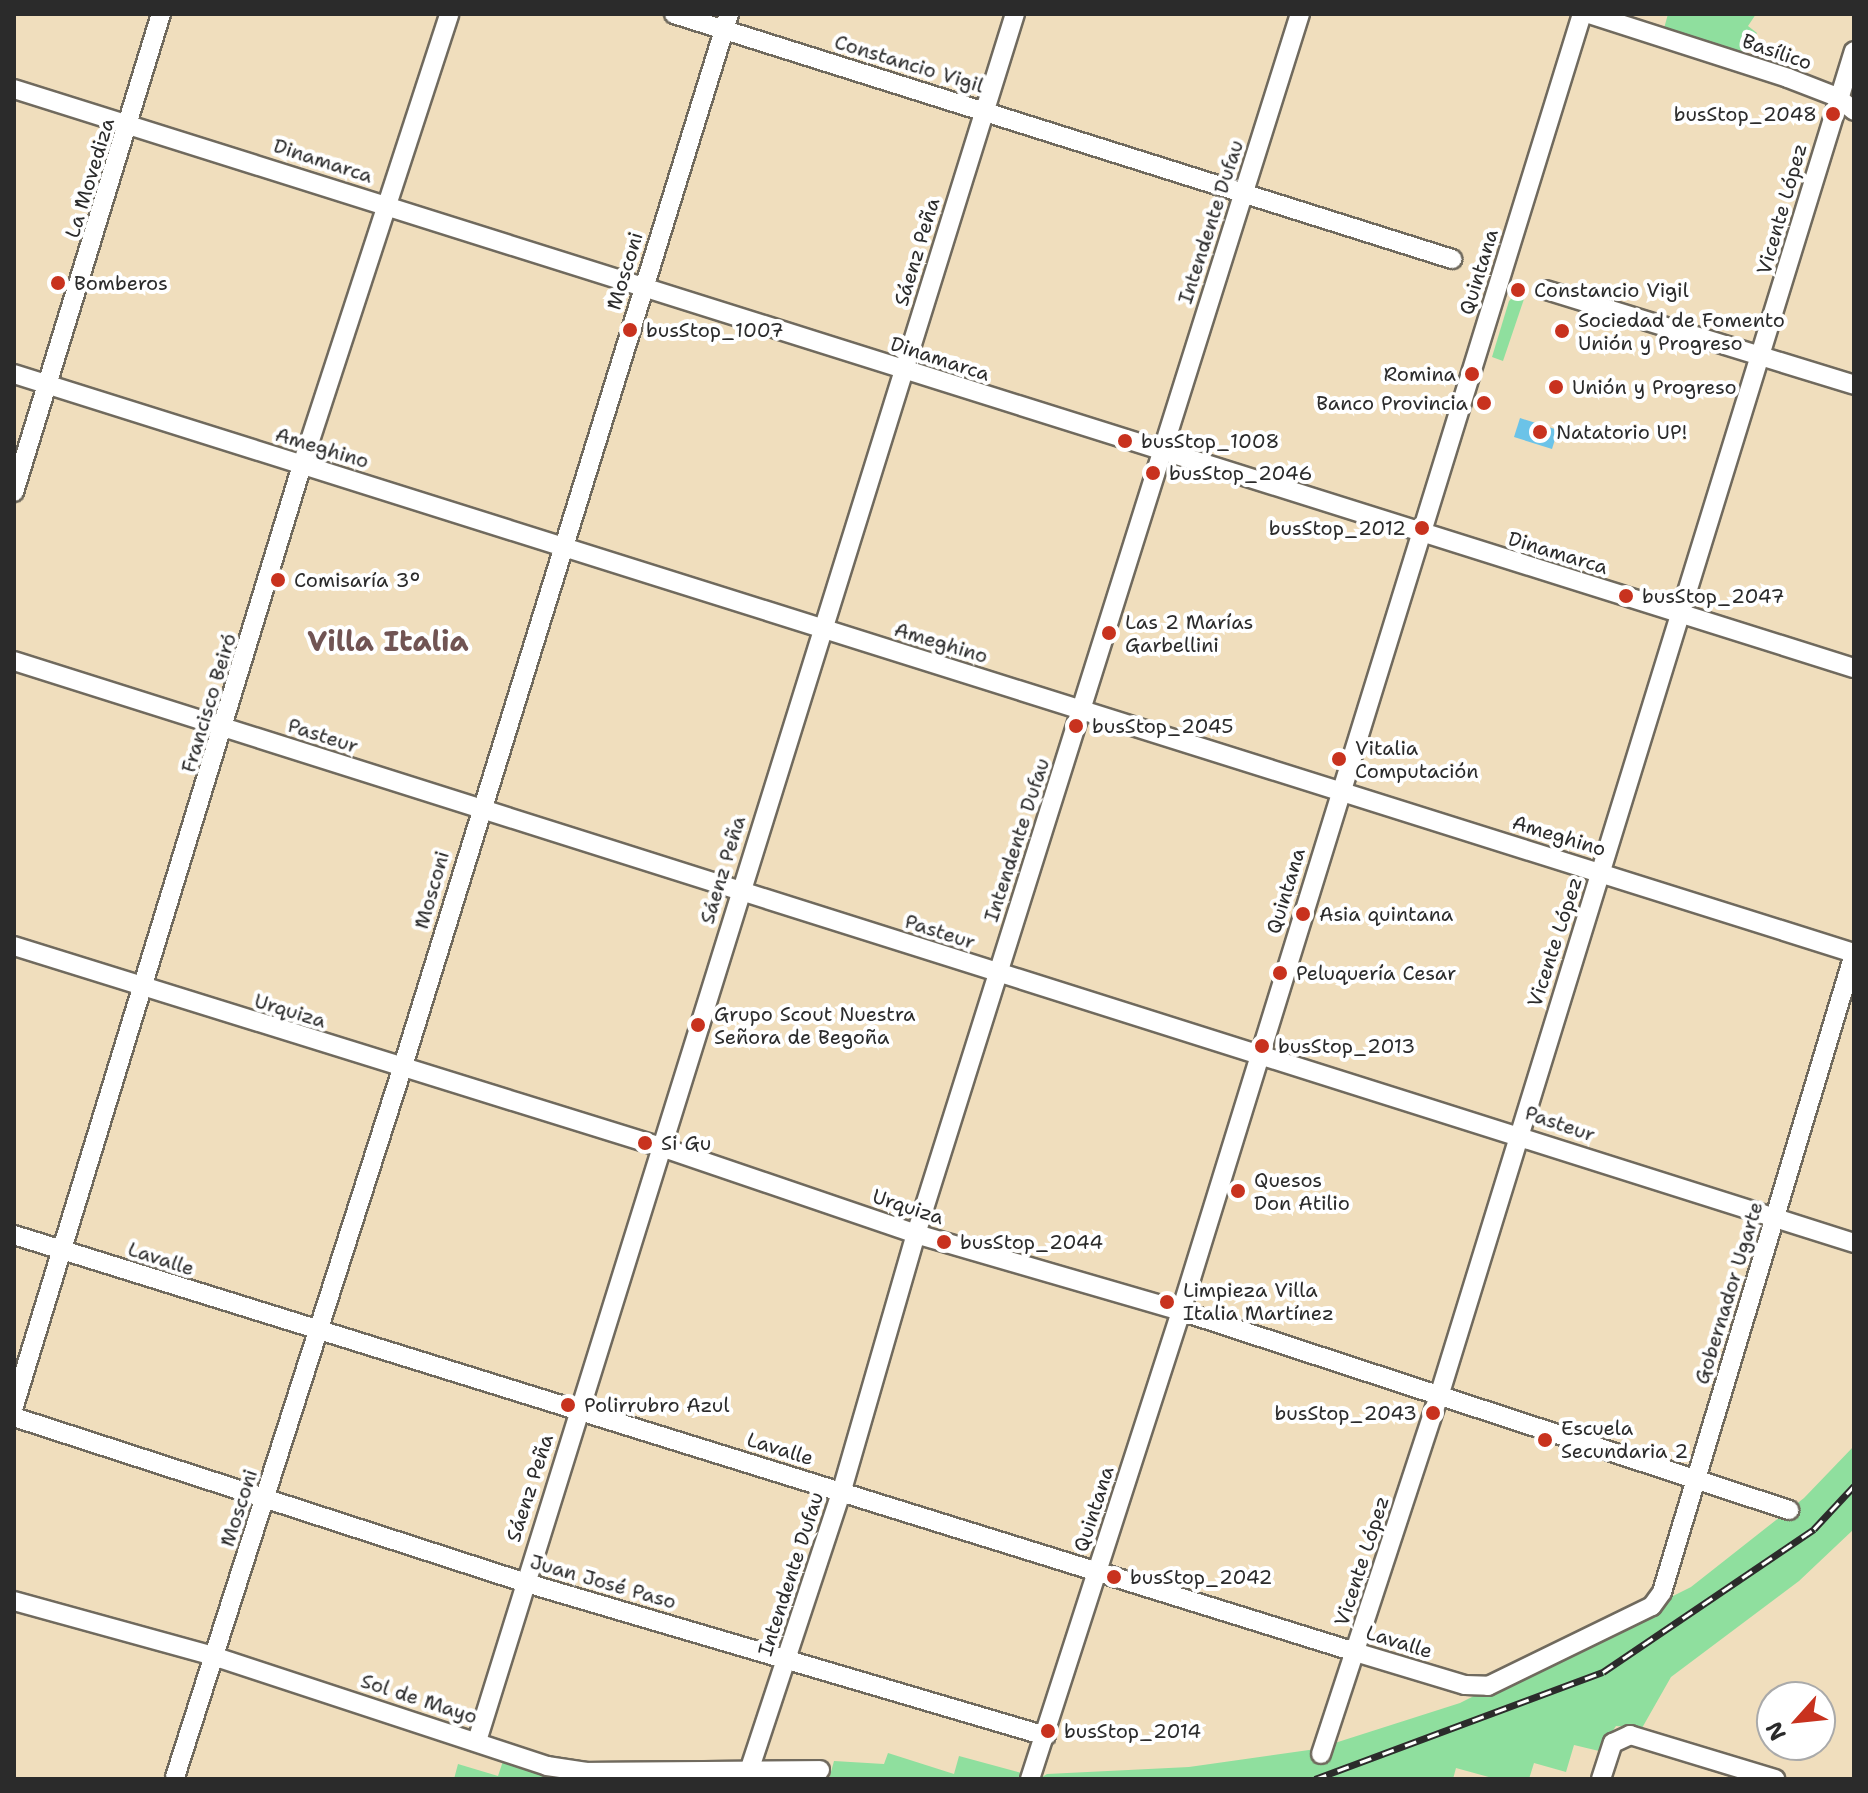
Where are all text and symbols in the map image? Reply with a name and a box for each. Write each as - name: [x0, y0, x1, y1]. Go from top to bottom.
- street label: Basílico: [1739, 29, 1815, 75]
- street label: Constancio Vigil: [832, 30, 986, 98]
- place label: busStop_2048: [1674, 102, 1817, 126]
- marker: busStop_2048: [1824, 105, 1842, 123]
- street label: La Movediza: [60, 115, 120, 241]
- street label: Dinamarca: [270, 134, 376, 188]
- street label: Intendente Dufau: [1173, 137, 1249, 307]
- street label: Vicente López: [1752, 141, 1812, 277]
- street label: Sáenz Peña: [889, 195, 945, 309]
- street label: Quintana: [1455, 226, 1503, 318]
- street label: Mosconi: [602, 229, 648, 313]
- place label: Bomberos: [74, 271, 168, 295]
- marker: Bomberos: [49, 274, 67, 292]
- place label: Constancio Vigil: [1534, 278, 1689, 302]
- marker: Constancio Vigil: [1509, 281, 1527, 299]
- place label: Sociedad de Fomento Unión y Progreso: [1578, 308, 1785, 355]
- place label: busStop_1007: [646, 318, 784, 342]
- marker: busStop_1007: [621, 321, 639, 339]
- marker: Sociedad de Fomento Unión y Progreso: [1553, 322, 1571, 340]
- street label: Dinamarca: [887, 332, 993, 386]
- place label: Romina: [1384, 362, 1456, 386]
- marker: Romina: [1463, 365, 1481, 383]
- place label: Unión y Progreso: [1572, 375, 1737, 399]
- marker: Unión y Progreso: [1547, 378, 1565, 396]
- place label: Banco Provincia: [1316, 391, 1468, 415]
- marker: Banco Provincia: [1475, 394, 1493, 412]
- place label: Natatorio UP!: [1556, 420, 1687, 444]
- street label: Ameghino: [272, 422, 372, 474]
- marker: Natatorio UP!: [1531, 423, 1549, 441]
- place label: busStop_1008: [1141, 429, 1280, 453]
- marker: busStop_1008: [1116, 432, 1134, 450]
- place label: busStop_2046: [1169, 461, 1312, 485]
- marker: busStop_2046: [1144, 464, 1162, 482]
- place label: busStop_2012: [1269, 516, 1406, 540]
- marker: busStop_2012: [1413, 519, 1431, 537]
- street label: Dinamarca: [1505, 526, 1611, 580]
- place label: Comisaría 3º: [294, 568, 420, 592]
- marker: Comisaría 3º: [269, 571, 287, 589]
- place label: busStop_2047: [1642, 584, 1784, 608]
- marker: busStop_2047: [1617, 587, 1635, 605]
- place label: Las 2 Marías Garbellini: [1125, 610, 1253, 657]
- street label: Ameghino: [891, 617, 991, 669]
- district label: Villa Italia: [307, 624, 469, 658]
- marker: Las 2 Marías Garbellini: [1100, 624, 1118, 642]
- street label: Francisco Beiró: [176, 630, 242, 776]
- street label: Pasteur: [285, 713, 361, 759]
- place label: busStop_2045: [1092, 714, 1233, 738]
- marker: busStop_2045: [1067, 717, 1085, 735]
- place label: Vitalia Computación: [1355, 736, 1478, 783]
- marker: Vitalia Computación: [1330, 750, 1348, 768]
- street label: Intendente Dufau: [979, 755, 1055, 925]
- street label: Ameghino: [1509, 810, 1609, 862]
- street label: Sáenz Peña: [695, 813, 751, 927]
- street label: Quintana: [1262, 845, 1310, 937]
- street label: Mosconi: [409, 848, 455, 932]
- street label: Vicente López: [1523, 874, 1587, 1010]
- place label: Asia quintana: [1319, 902, 1453, 926]
- marker: Asia quintana: [1294, 905, 1312, 923]
- street label: Pasteur: [902, 909, 978, 955]
- place label: Peluquería Cesar: [1296, 961, 1456, 985]
- marker: Peluquería Cesar: [1271, 964, 1289, 982]
- street label: Urquiza: [251, 989, 329, 1033]
- place label: Grupo Scout Nuestra Señora de Begoña: [714, 1002, 915, 1049]
- marker: Grupo Scout Nuestra Señora de Begoña: [689, 1016, 707, 1034]
- place label: busStop_2013: [1278, 1034, 1415, 1058]
- marker: busStop_2013: [1253, 1037, 1271, 1055]
- street label: Pasteur: [1522, 1101, 1598, 1147]
- place label: Si Gu: [661, 1131, 711, 1155]
- marker: Si Gu: [636, 1134, 654, 1152]
- place label: Quesos Don Atilio: [1254, 1168, 1350, 1215]
- marker: Quesos Don Atilio: [1229, 1182, 1247, 1200]
- street label: Urquiza: [869, 1184, 947, 1230]
- street label: Gobernador Ugarte: [1690, 1199, 1768, 1387]
- place label: busStop_2044: [960, 1230, 1103, 1254]
- marker: busStop_2044: [935, 1233, 953, 1251]
- street label: Lavalle: [125, 1237, 197, 1281]
- place label: Limpieza Villa Italia Martínez: [1183, 1278, 1334, 1325]
- marker: Limpieza Villa Italia Martínez: [1158, 1293, 1176, 1311]
- place label: Polirrubro Azul: [584, 1393, 730, 1417]
- marker: Polirrubro Azul: [559, 1396, 577, 1414]
- place label: busStop_2043: [1275, 1401, 1417, 1425]
- marker: busStop_2043: [1424, 1404, 1442, 1422]
- place label: Escuela Secundaria 2: [1561, 1416, 1688, 1463]
- street label: Lavalle: [744, 1428, 816, 1470]
- street label: Sáenz Peña: [501, 1431, 559, 1545]
- marker: Escuela Secundaria 2: [1536, 1431, 1554, 1449]
- street label: Quintana: [1069, 1463, 1119, 1555]
- street label: Mosconi: [215, 1466, 263, 1550]
- street label: Intendente Dufau: [753, 1489, 829, 1659]
- street label: Vicente López: [1330, 1493, 1394, 1629]
- street label: Juan José Paso: [527, 1550, 679, 1614]
- place label: busStop_2042: [1130, 1565, 1272, 1589]
- marker: busStop_2042: [1105, 1568, 1123, 1586]
- street label: Lavalle: [1363, 1621, 1435, 1663]
- street label: Sol de Mayo: [358, 1669, 480, 1729]
- north arrow: [1756, 1681, 1836, 1761]
- text: N: [1759, 1717, 1793, 1746]
- place label: busStop_2014: [1064, 1719, 1201, 1743]
- marker: busStop_2014: [1039, 1722, 1057, 1740]

